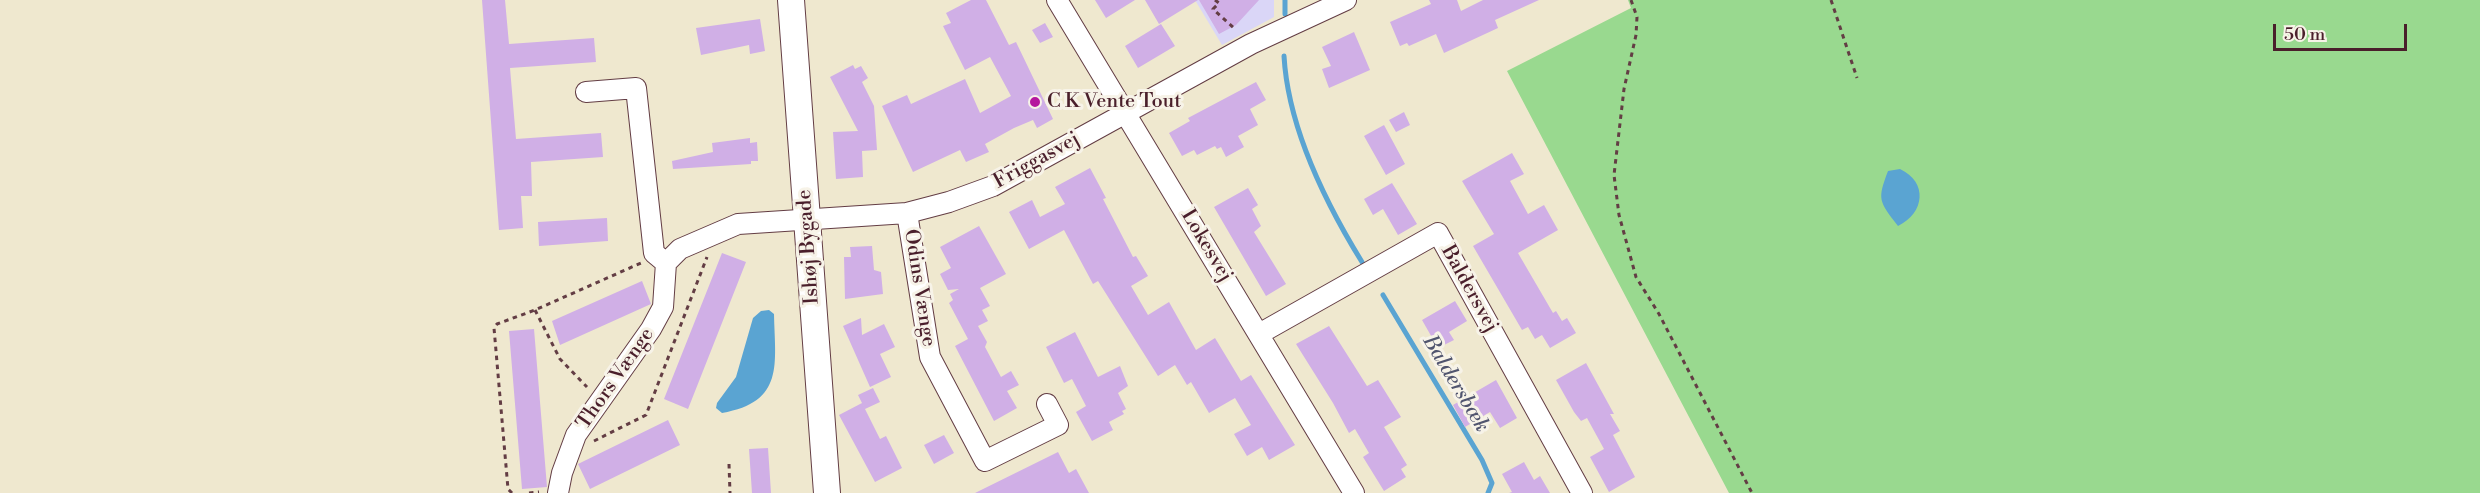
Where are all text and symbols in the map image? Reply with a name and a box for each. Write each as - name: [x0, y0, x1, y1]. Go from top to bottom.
- scale bar: [2276, 12, 2410, 50]
- text: 50 m: [2284, 23, 2325, 46]
- place label: C K Vente Tout: [1047, 90, 1181, 114]
- marker: C K Vente Tout: [1028, 95, 1042, 109]
- street label: Friggasvej: [990, 128, 1084, 194]
- street label: Ishøj Bygade: [793, 189, 825, 305]
- street label: Lokesvej: [1175, 205, 1237, 287]
- street label: Odins Vænge: [898, 228, 940, 348]
- street label: Baldersvej: [1435, 241, 1503, 337]
- street label: Thors Vænge: [572, 324, 660, 434]
- water label: Baldersbæk: [1416, 331, 1494, 437]

